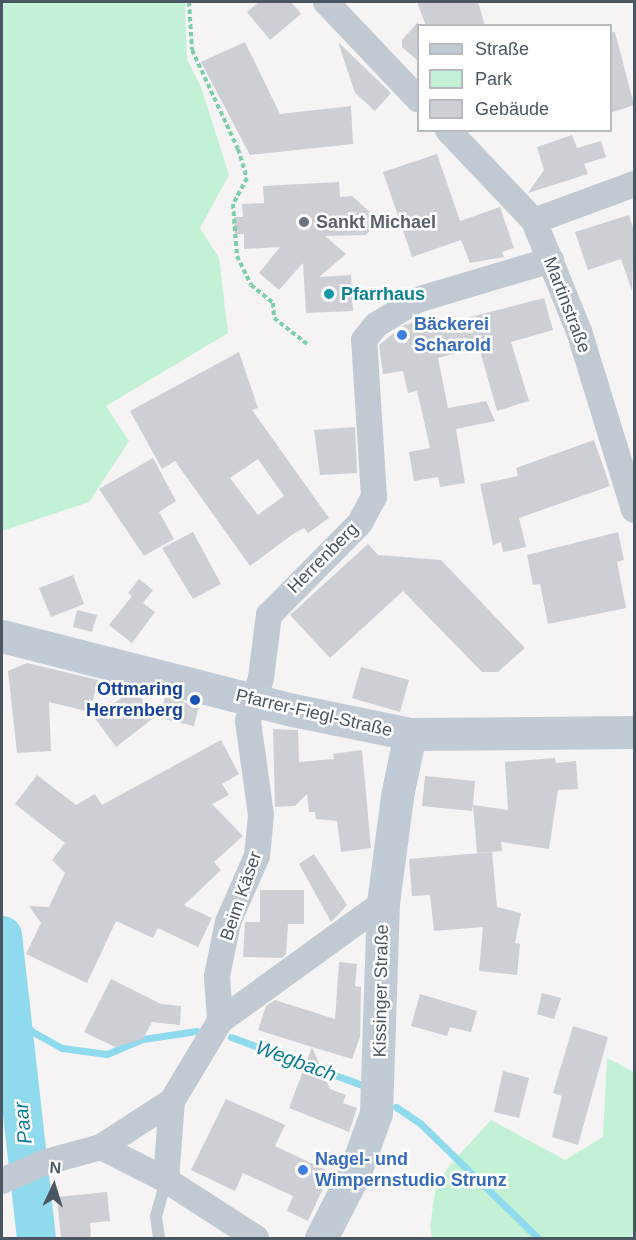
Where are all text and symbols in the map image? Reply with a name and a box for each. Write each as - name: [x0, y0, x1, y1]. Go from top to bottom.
- legend: [417, 24, 612, 132]
- text: Straße: [475, 39, 529, 59]
- text: Park: [475, 69, 512, 89]
- text: Gebäude: [475, 99, 549, 119]
- place label: Sankt Michael: [316, 211, 436, 233]
- marker: Sankt Michael: [297, 215, 311, 229]
- street label: Martinstraße: [539, 254, 595, 356]
- place label: Pfarrhaus: [341, 283, 425, 305]
- marker: Pfarrhaus: [322, 287, 336, 301]
- place label: Bäckerei Scharold: [414, 314, 491, 356]
- marker: Bäckerei Scharold: [395, 328, 409, 342]
- street label: Herrenberg: [283, 518, 363, 598]
- place label: Ottmaring Herrenberg: [86, 679, 183, 722]
- street label: Pfarrer-Fiegl-Straße: [234, 684, 394, 742]
- marker: Ottmaring Herrenberg: [188, 693, 202, 707]
- street label: Beim Käser: [216, 849, 266, 943]
- street label: Kissinger Straße: [369, 924, 393, 1058]
- water label: Wegbach: [252, 1035, 340, 1087]
- water label: Paar: [9, 1101, 37, 1145]
- place label: Nagel- und Wimpernstudio Strunz: [315, 1149, 507, 1192]
- north arrow: [24, 1156, 84, 1216]
- text: N: [49, 1159, 62, 1176]
- marker: Nagel- und Wimpernstudio Strunz: [296, 1163, 310, 1177]

